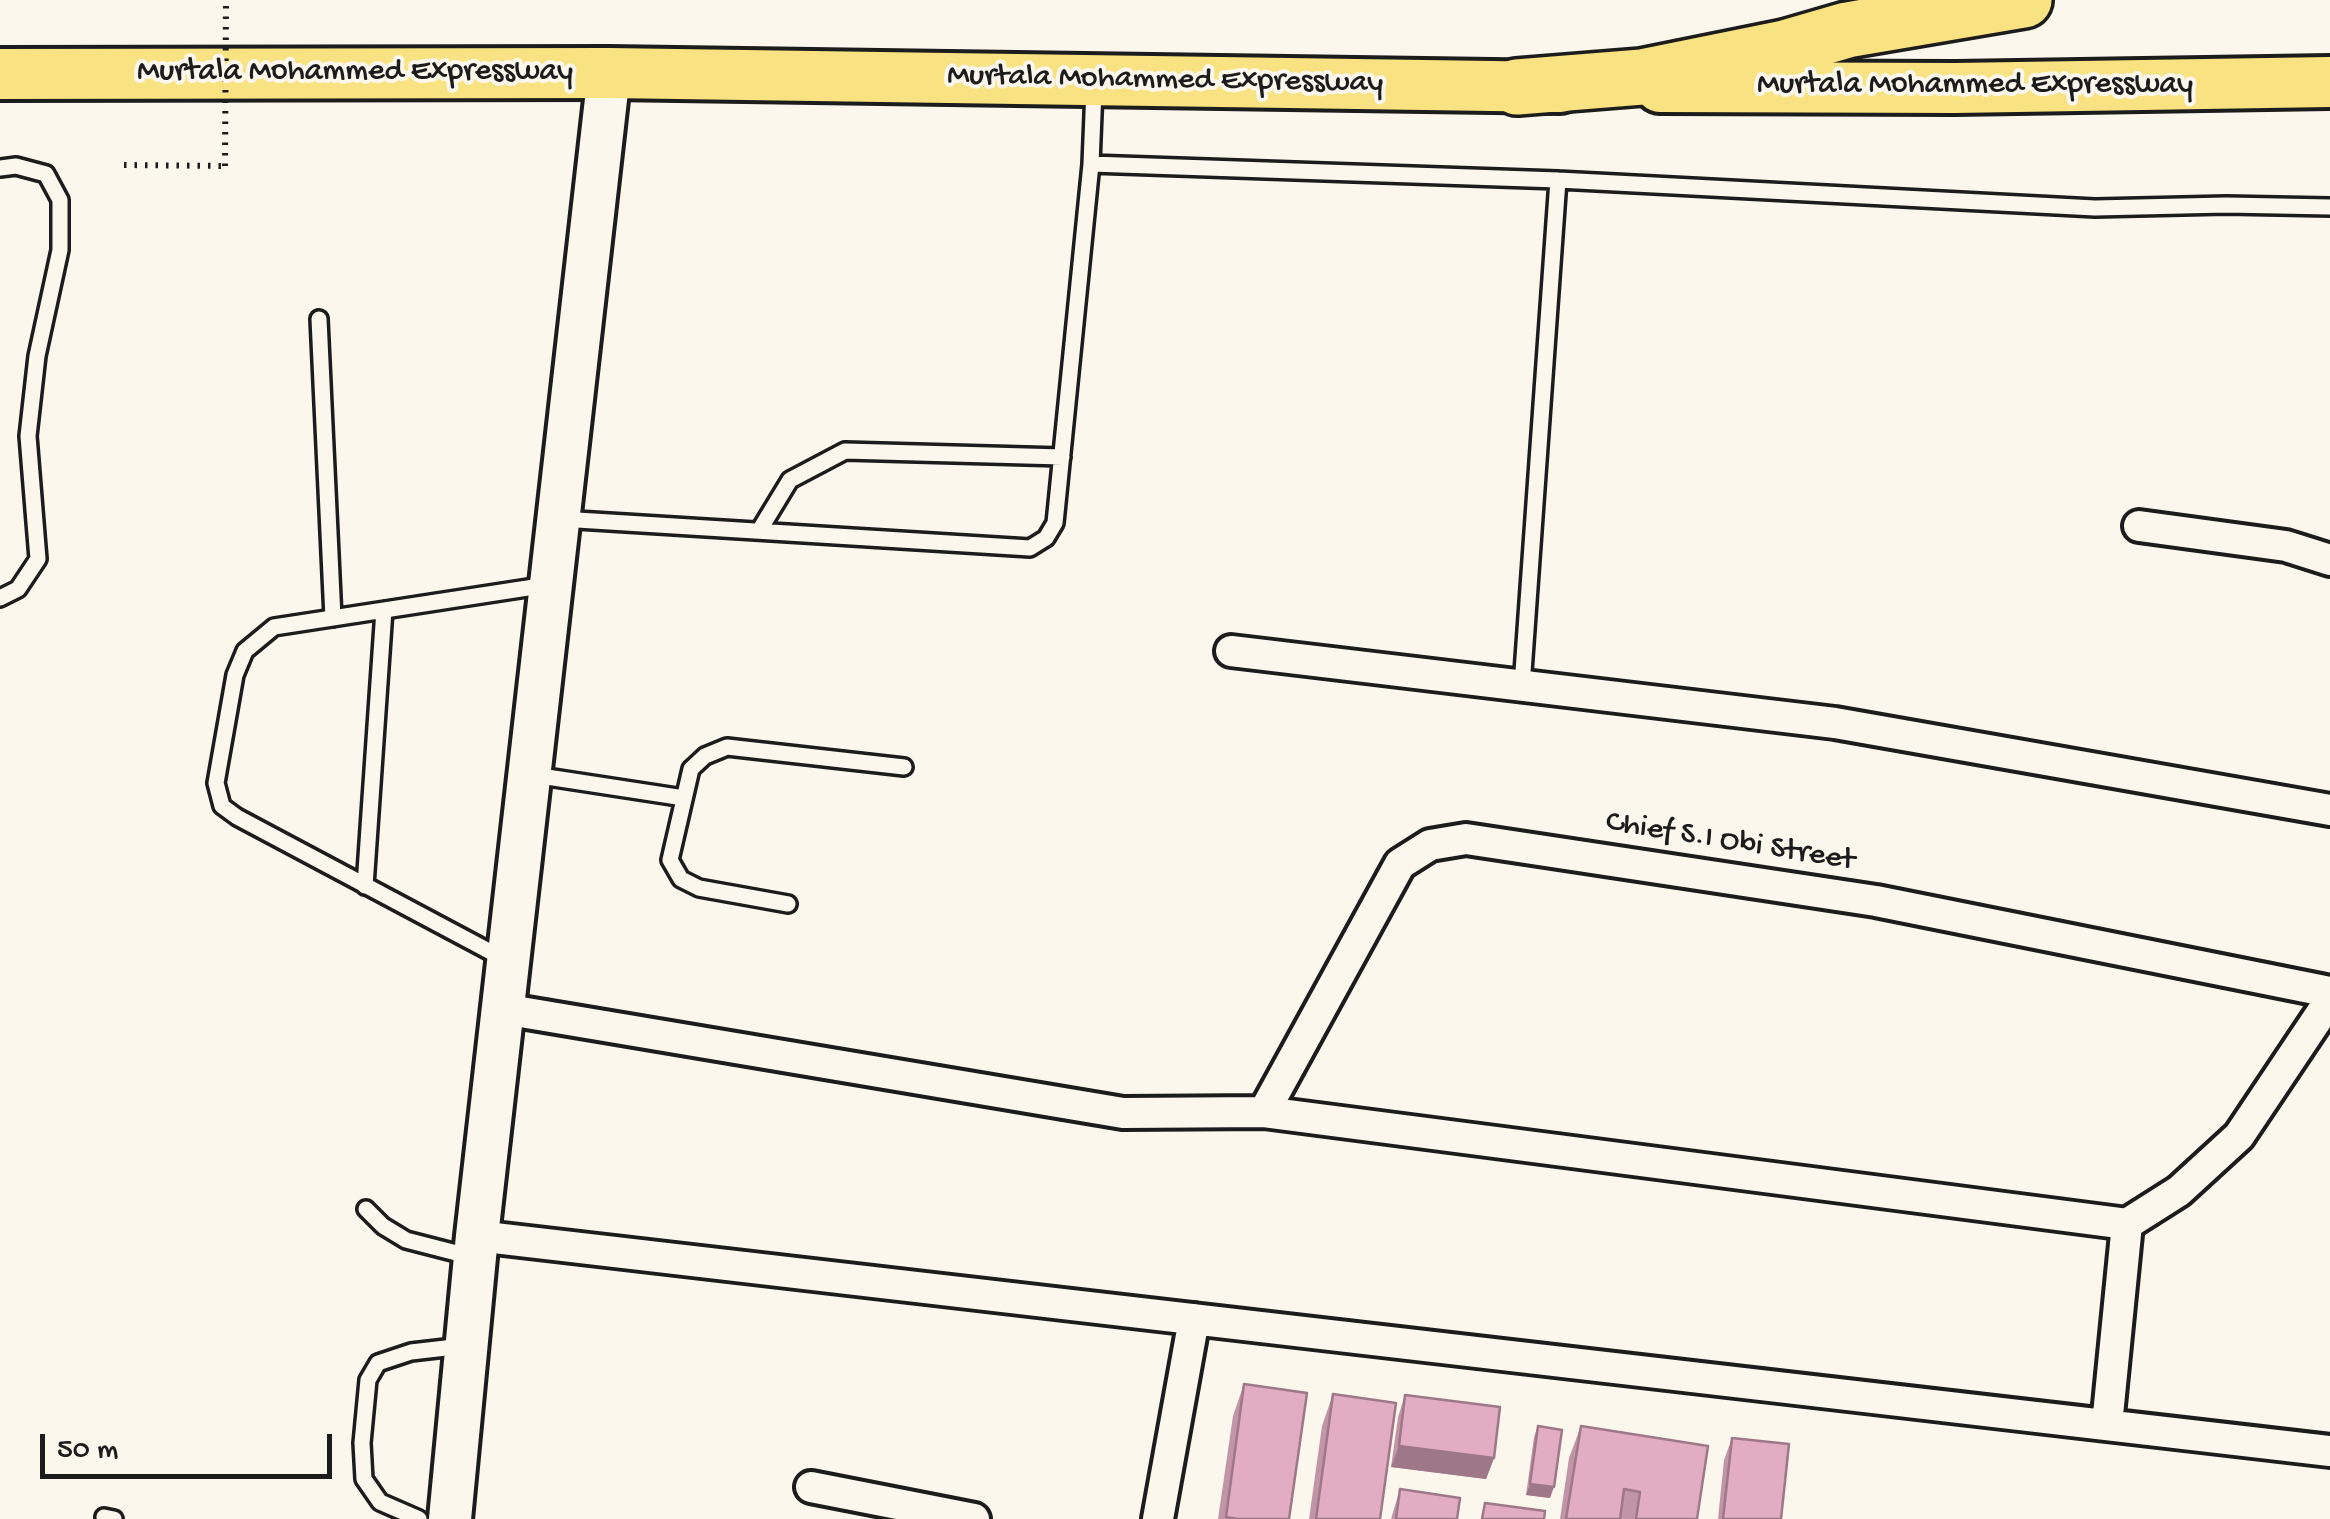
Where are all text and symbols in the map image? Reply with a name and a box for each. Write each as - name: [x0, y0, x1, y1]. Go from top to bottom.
- street label: Murtala Mohammed Expressway: [137, 54, 573, 92]
- street label: Murtala Mohammed Expressway: [947, 58, 1383, 104]
- street label: Murtala Mohammed Expressway: [1757, 67, 2193, 105]
- street label: Chief S.I Obi Street: [1603, 804, 1857, 882]
- scale bar: [45, 1414, 338, 1476]
- text: 50 m: [57, 1434, 118, 1469]

